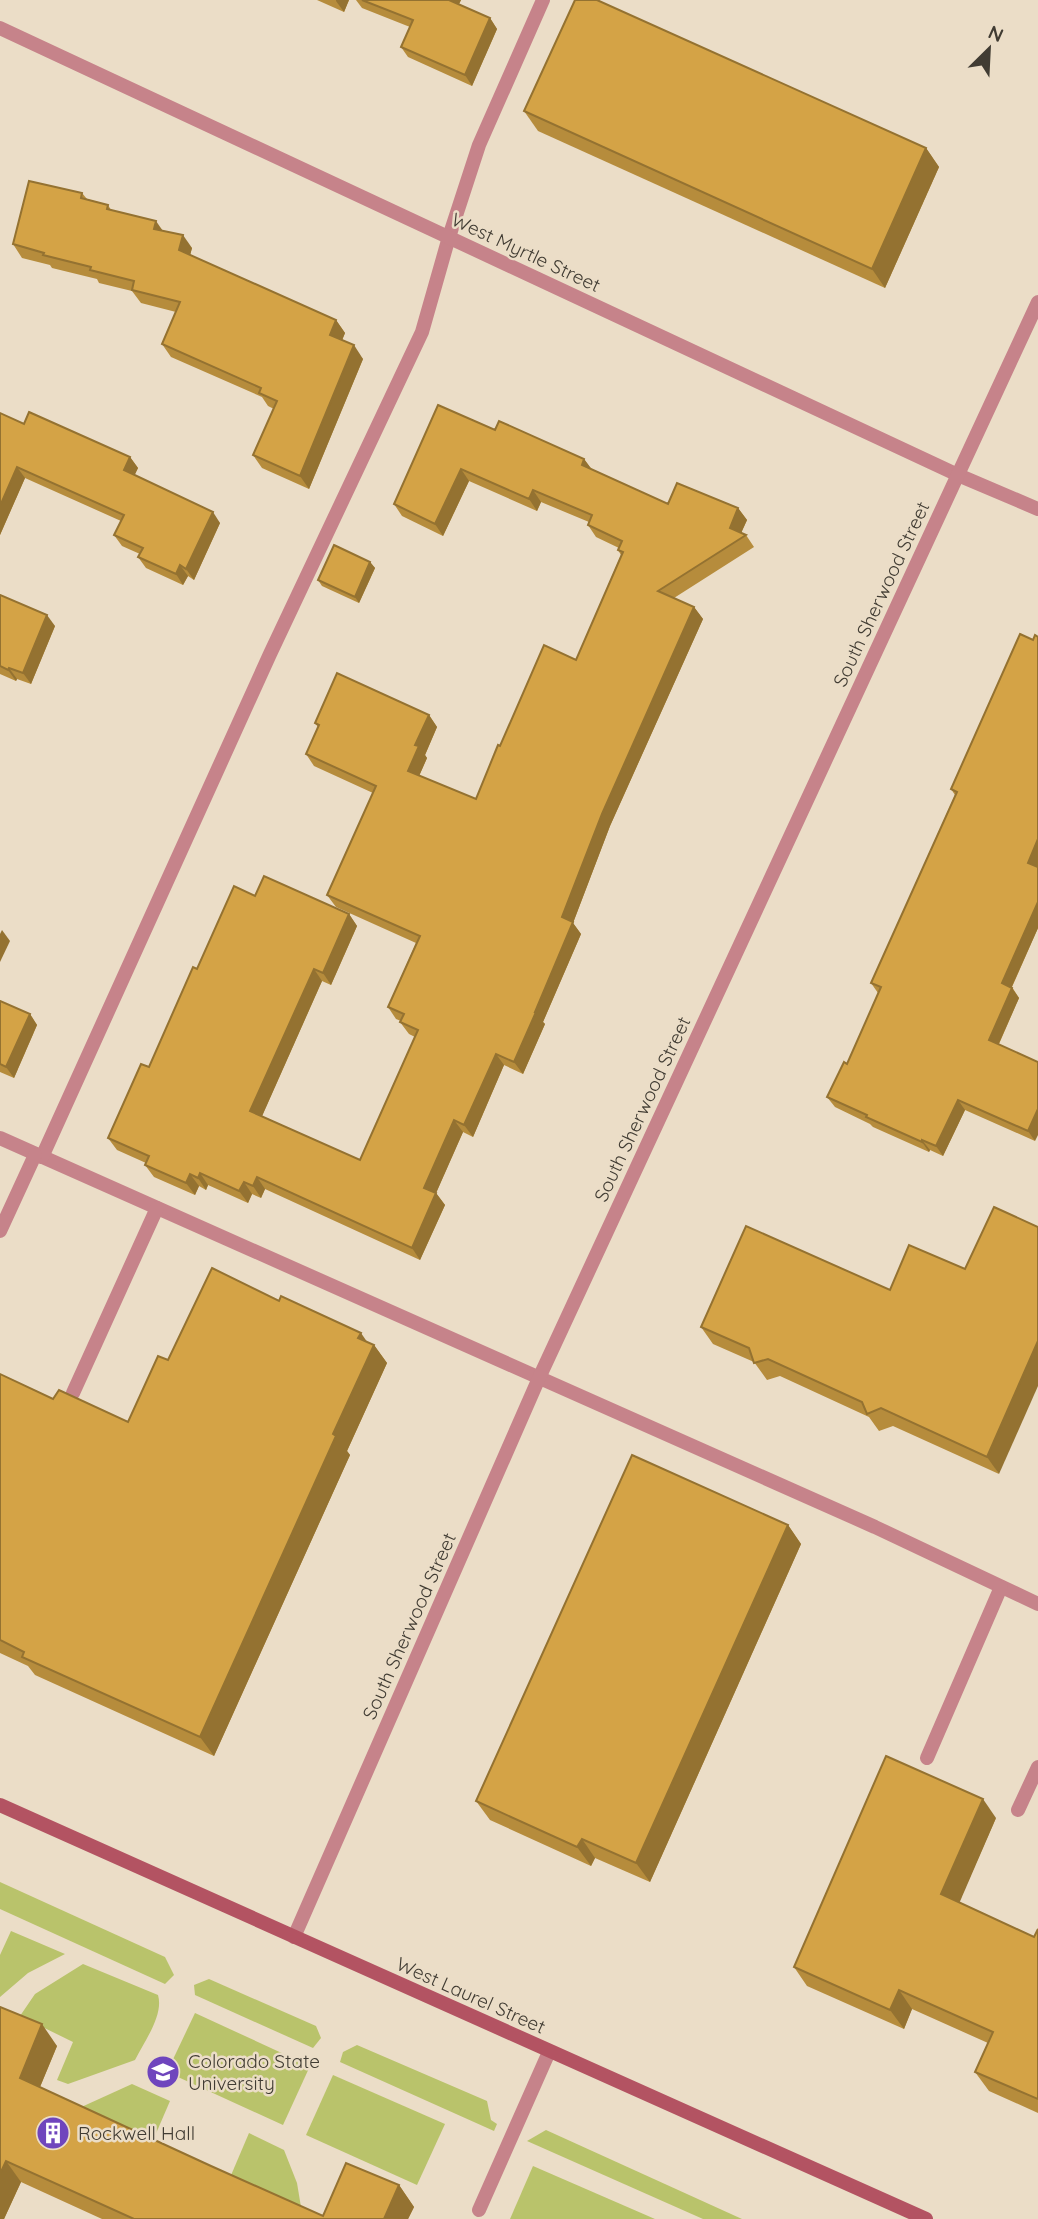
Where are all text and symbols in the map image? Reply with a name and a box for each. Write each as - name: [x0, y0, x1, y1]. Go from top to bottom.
- north arrow: [954, 14, 1024, 84]
- text: N: [985, 20, 1007, 47]
- street label: West Myrtle Street: [448, 207, 604, 297]
- street label: South Sherwood Street: [827, 498, 935, 690]
- street label: South Sherwood Street: [588, 1013, 696, 1205]
- street label: South Sherwood Street: [357, 1529, 461, 1723]
- street label: West Laurel Street: [393, 1951, 549, 2039]
- place label: Colorado State University: [188, 2049, 320, 2095]
- school or university icon: Colorado State University: [144, 2053, 182, 2091]
- building icon: Rockwell Hall: [34, 2114, 72, 2152]
- place label: Rockwell Hall: [78, 2121, 195, 2145]

